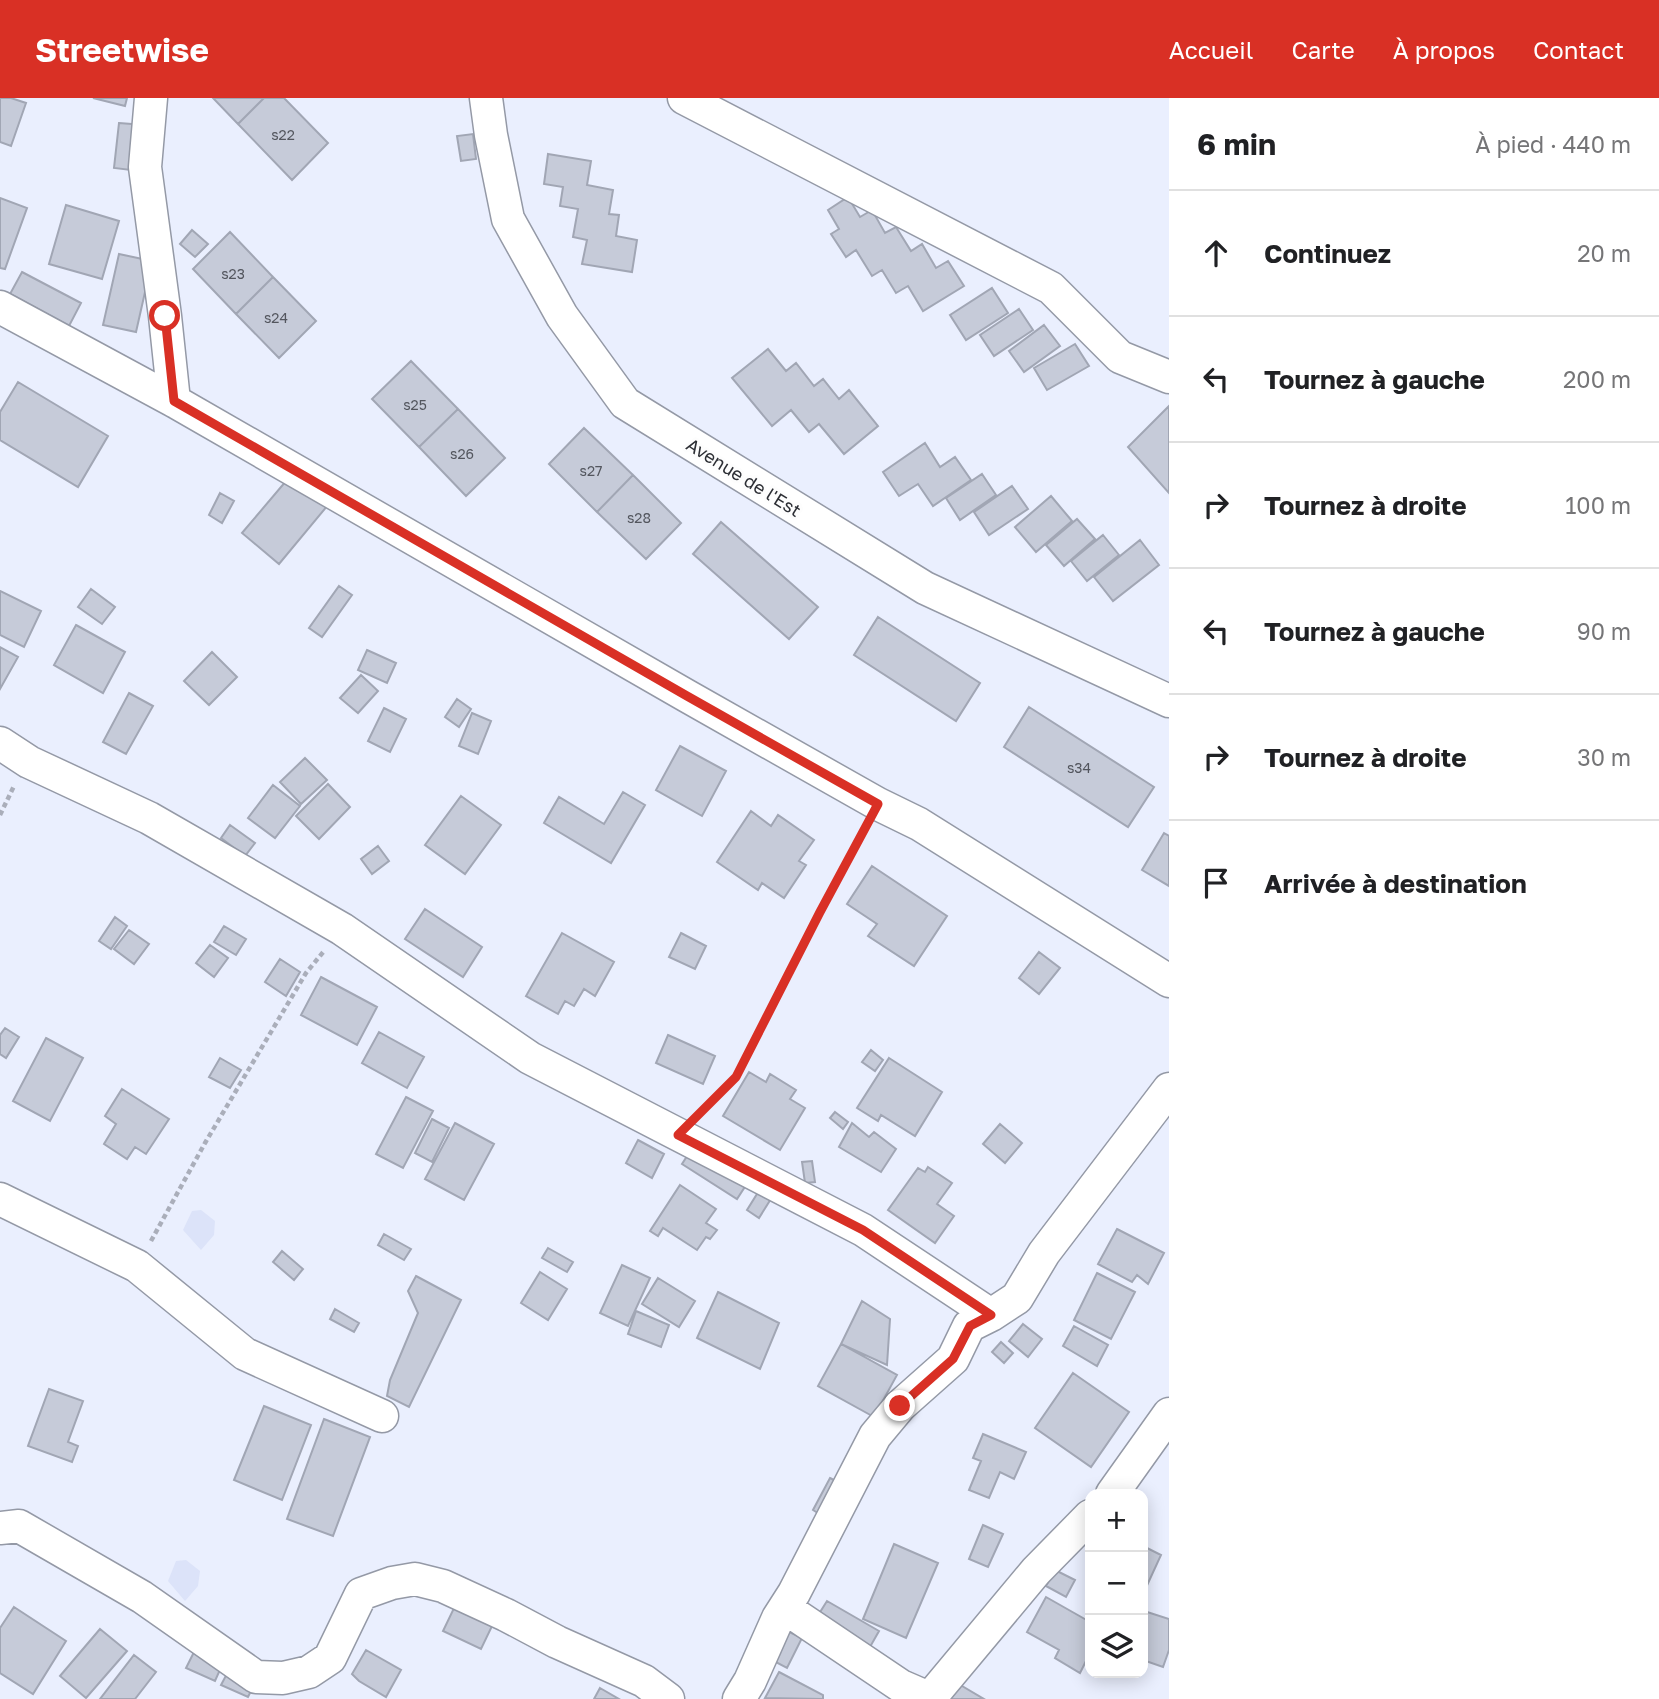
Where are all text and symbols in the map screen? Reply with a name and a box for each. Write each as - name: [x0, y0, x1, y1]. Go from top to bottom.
- text: Streetwise: [35, 30, 209, 69]
- text: Accueil: [1169, 35, 1253, 64]
- text: Carte: [1291, 35, 1355, 64]
- text: À propos: [1393, 35, 1495, 64]
- text: Contact: [1533, 35, 1624, 64]
- house number: s22: [271, 126, 295, 143]
- text: 6 min: [1197, 126, 1276, 162]
- text: À pied · 440 m: [1475, 130, 1631, 158]
- icon: ahead: [1197, 234, 1235, 272]
- text: Continuez: [1264, 238, 1391, 269]
- text: 20 m: [1577, 239, 1631, 267]
- house number: s23: [221, 265, 245, 282]
- route start: [149, 300, 180, 331]
- house number: s24: [264, 309, 288, 326]
- icon: left: [1197, 360, 1235, 398]
- text: Tournez à gauche: [1264, 364, 1485, 395]
- text: 200 m: [1563, 365, 1631, 393]
- house number: s25: [403, 396, 427, 413]
- street label: Avenue de l'Est: [683, 433, 805, 521]
- house number: s26: [450, 445, 474, 462]
- house number: s27: [580, 462, 602, 479]
- icon: right: [1197, 486, 1235, 524]
- text: Tournez à droite: [1264, 490, 1467, 521]
- text: 100 m: [1565, 491, 1631, 519]
- house number: s28: [627, 509, 651, 526]
- icon: left: [1197, 612, 1235, 650]
- text: Tournez à gauche: [1264, 616, 1485, 647]
- text: 90 m: [1577, 617, 1631, 645]
- icon: right: [1197, 738, 1235, 776]
- text: Tournez à droite: [1264, 742, 1467, 773]
- text: 30 m: [1577, 743, 1631, 771]
- house number: s34: [1067, 759, 1091, 776]
- icon: arrive: [1197, 864, 1235, 902]
- text: Arrivée à destination: [1264, 868, 1527, 899]
- route end: [884, 1390, 915, 1421]
- map controls: [1085, 1489, 1148, 1678]
- button: +: [1085, 1489, 1148, 1552]
- button: −: [1085, 1552, 1148, 1615]
- button: layers: [1085, 1615, 1148, 1678]

